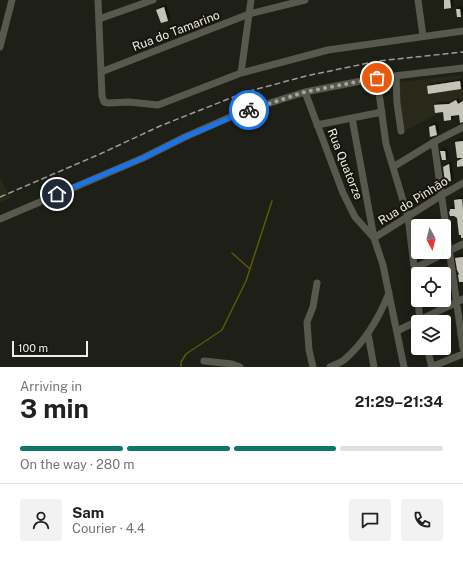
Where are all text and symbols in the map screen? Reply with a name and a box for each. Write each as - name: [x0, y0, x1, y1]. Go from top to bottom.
- street label: Rua do Tamarino: [130, 8, 222, 54]
- pin: [360, 61, 394, 95]
- icon: bag: [366, 67, 388, 89]
- courier: [229, 90, 269, 130]
- icon: bike: [238, 99, 260, 121]
- street label: Rua Quatorze: [324, 126, 366, 202]
- street label: Rua do Pinhão: [376, 174, 450, 228]
- pin: [40, 177, 74, 211]
- icon: home: [46, 183, 68, 205]
- north arrow: [411, 219, 451, 259]
- map controls: [411, 219, 451, 355]
- button: locate: [411, 267, 451, 307]
- button: layers: [411, 315, 451, 355]
- scale bar: [12, 339, 88, 358]
- text: 100 m: [18, 342, 48, 354]
- text: Arriving in: [20, 379, 82, 394]
- text: 3 min: [20, 393, 89, 424]
- text: 21:29–21:34: [355, 393, 443, 410]
- text: On the way · 280 m: [20, 457, 135, 472]
- button: person: [20, 499, 62, 541]
- button: chat: [349, 499, 391, 541]
- button: phone: [401, 499, 443, 541]
- text: Sam: [72, 504, 104, 521]
- text: Courier · 4.4: [72, 521, 145, 536]

